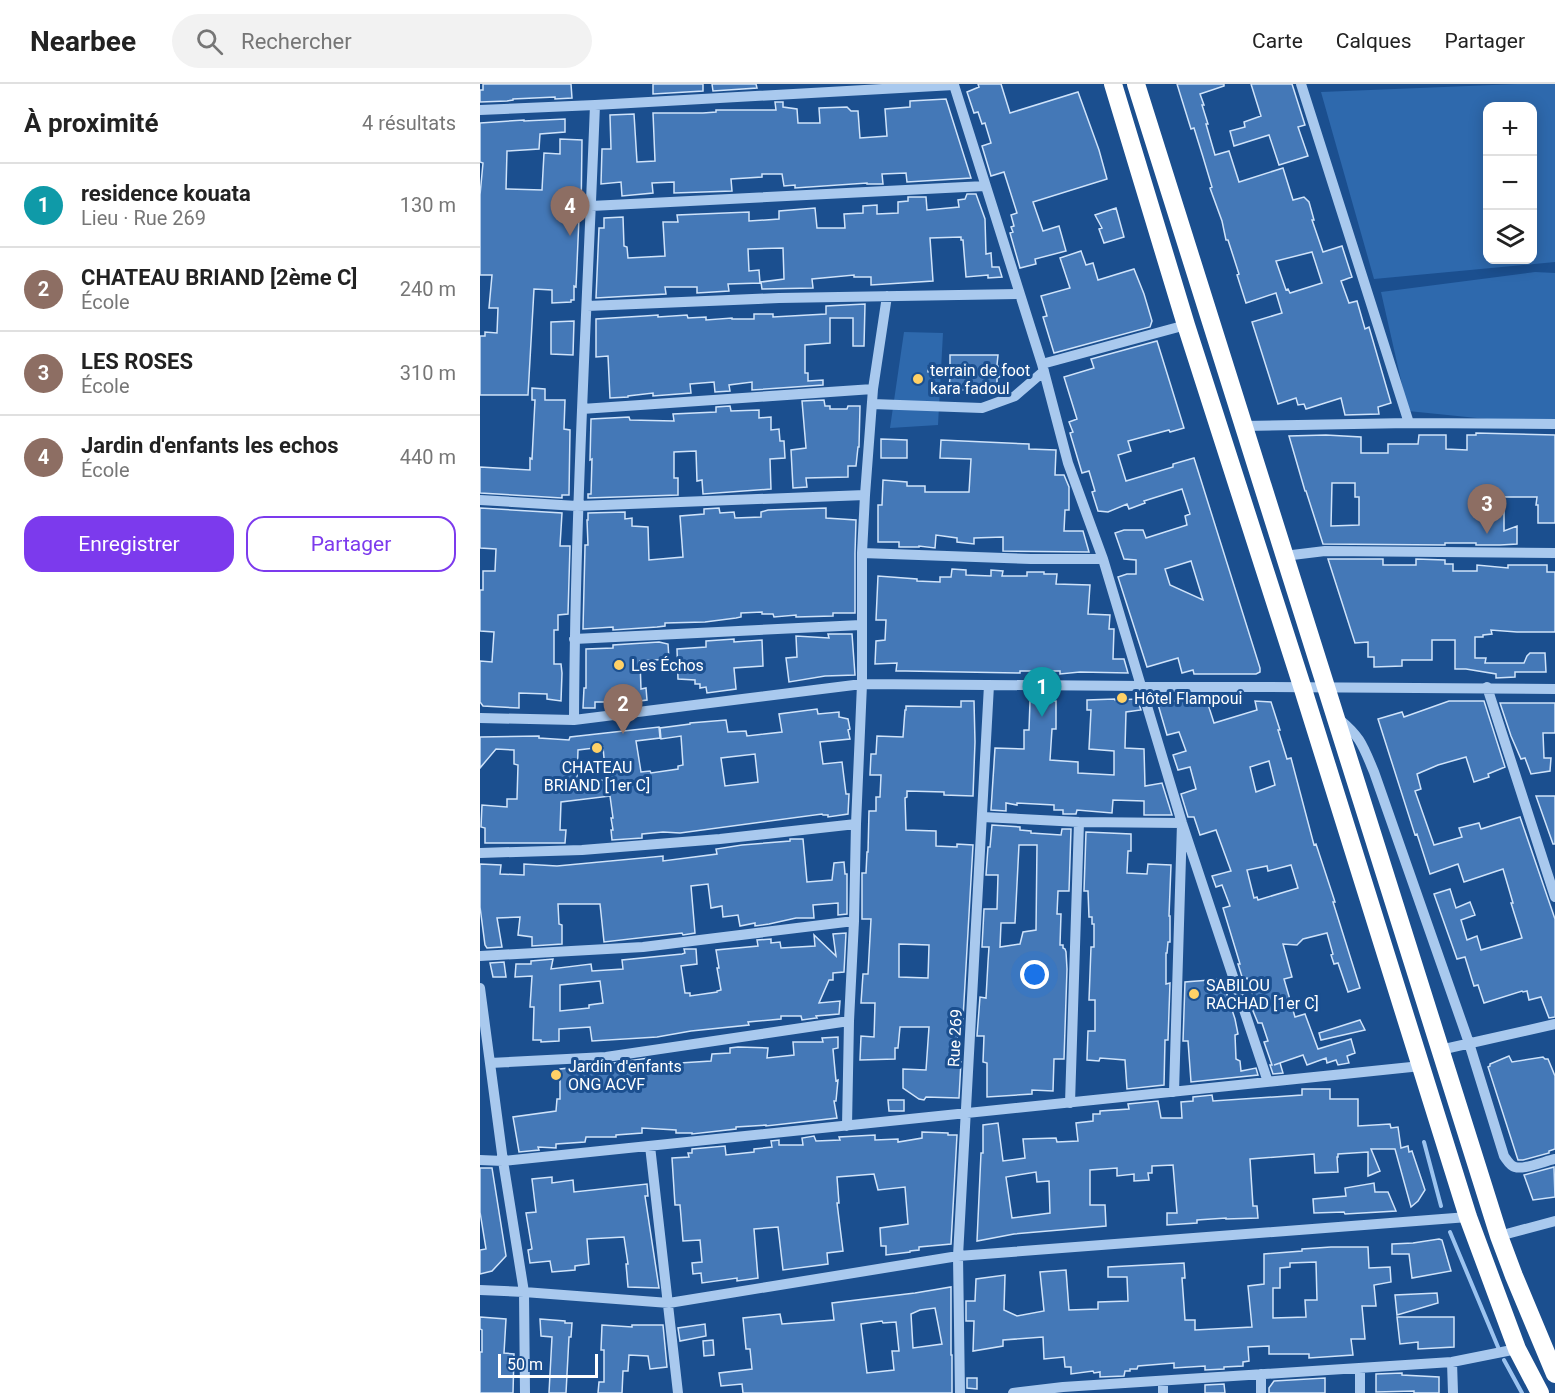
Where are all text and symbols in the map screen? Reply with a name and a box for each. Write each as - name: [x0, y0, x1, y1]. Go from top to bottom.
- search box: [172, 14, 592, 68]
- text: Nearbee: [30, 25, 136, 58]
- icon: search: [193, 25, 226, 58]
- text: Rechercher: [241, 29, 352, 54]
- text: Carte: [1252, 29, 1303, 53]
- text: Calques: [1336, 29, 1411, 53]
- text: Partager: [1444, 29, 1525, 53]
- map controls: [1483, 102, 1537, 264]
- button: +: [1483, 102, 1537, 156]
- text: À proximité: [24, 108, 158, 138]
- text: 4 résultats: [362, 111, 456, 135]
- button: −: [1483, 156, 1537, 210]
- text: residence kouata: [81, 181, 251, 206]
- pin: 4: [550, 186, 590, 236]
- text: 1: [38, 193, 49, 217]
- text: 130 m: [400, 193, 456, 217]
- text: Lieu · Rue 269: [81, 206, 206, 230]
- button: layers: [1483, 210, 1537, 264]
- text: CHATEAU BRIAND [2ème C]: [81, 265, 357, 290]
- text: 2: [38, 277, 49, 301]
- text: 240 m: [400, 277, 456, 301]
- text: École: [81, 290, 130, 314]
- text: LES ROSES: [81, 349, 193, 374]
- text: 3: [38, 361, 49, 385]
- text: 310 m: [400, 361, 456, 385]
- place label: terrain de foot kara fadoul: [930, 361, 1030, 398]
- marker: terrain de foot kara fadoul: [911, 372, 925, 386]
- text: École: [81, 374, 130, 398]
- text: Jardin d'enfants les echos: [81, 433, 338, 458]
- text: 4: [38, 445, 49, 469]
- text: 440 m: [400, 445, 456, 469]
- text: École: [81, 458, 130, 482]
- pin: 3: [1468, 484, 1506, 534]
- button: Enregistrer: [24, 516, 234, 572]
- button: Partager: [246, 516, 456, 572]
- place label: Les Échos: [631, 656, 704, 675]
- marker: Les Échos: [612, 658, 626, 672]
- pin: 1: [1022, 668, 1062, 717]
- pin: 2: [604, 684, 642, 734]
- place label: Hôtel Flampoui: [1134, 689, 1242, 708]
- marker: Hôtel Flampoui: [1115, 691, 1129, 705]
- marker: CHATEAU BRIAND [1er C]: [590, 741, 604, 755]
- place label: CHATEAU BRIAND [1er C]: [544, 758, 650, 795]
- your location: [1020, 960, 1049, 989]
- place label: SABILOU RACHAD [1er C]: [1206, 976, 1319, 1013]
- marker: SABILOU RACHAD [1er C]: [1187, 987, 1201, 1001]
- street label: Rue 269: [944, 1008, 966, 1068]
- place label: Jardin d'enfants ONG ACVF: [568, 1057, 682, 1094]
- marker: Jardin d'enfants ONG ACVF: [549, 1068, 563, 1082]
- scale bar: [498, 1351, 598, 1378]
- text: 50 m: [507, 1355, 543, 1374]

